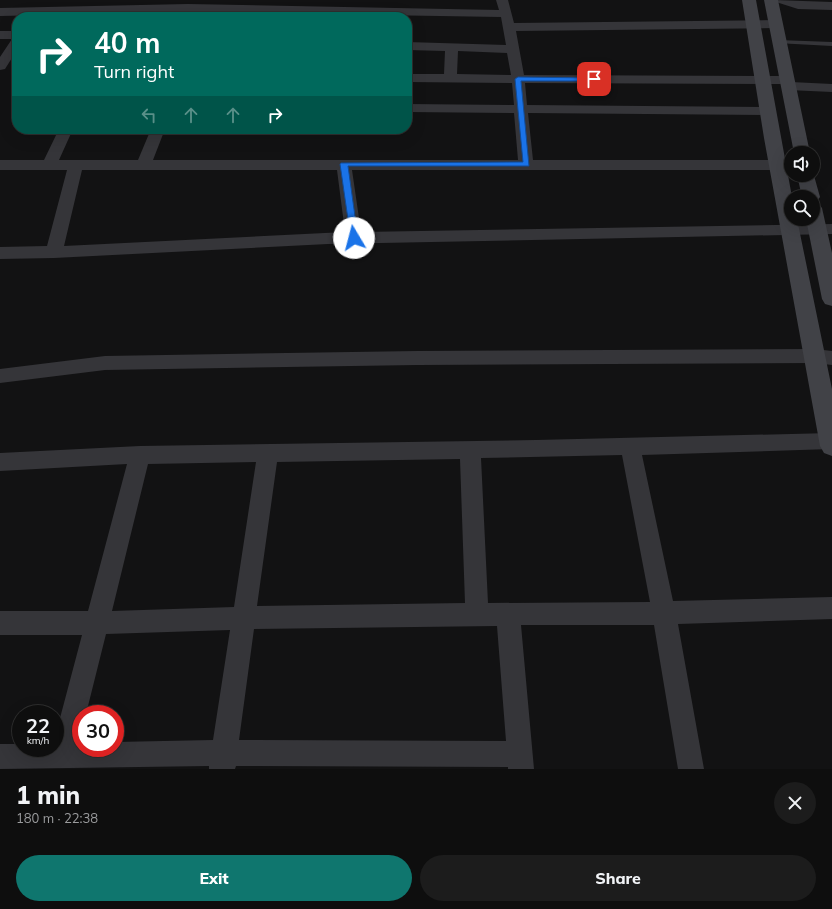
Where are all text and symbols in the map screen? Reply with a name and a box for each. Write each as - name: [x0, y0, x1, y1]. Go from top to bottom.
- text: 40 m: [94, 25, 160, 60]
- icon: right: [28, 28, 80, 80]
- text: Turn right: [94, 60, 174, 83]
- pin: [577, 62, 611, 96]
- icon: arrive: [583, 68, 605, 90]
- icon: left: [138, 104, 160, 126]
- icon: ahead: [180, 104, 202, 126]
- icon: ahead: [222, 104, 244, 126]
- icon: right: [264, 104, 286, 126]
- map controls: [784, 146, 820, 226]
- button: sound: [784, 146, 820, 182]
- button: search: [784, 190, 820, 226]
- position arrow: [333, 217, 375, 259]
- speed limit sign: 30: [72, 705, 124, 757]
- text: 22: [26, 713, 50, 738]
- text: km/h: [27, 734, 49, 747]
- text: 1 min: [16, 780, 80, 810]
- button: close: [774, 782, 816, 824]
- text: 180 m · 22:38: [16, 810, 98, 826]
- button: Exit: [16, 855, 412, 901]
- button: Share: [420, 855, 816, 901]

